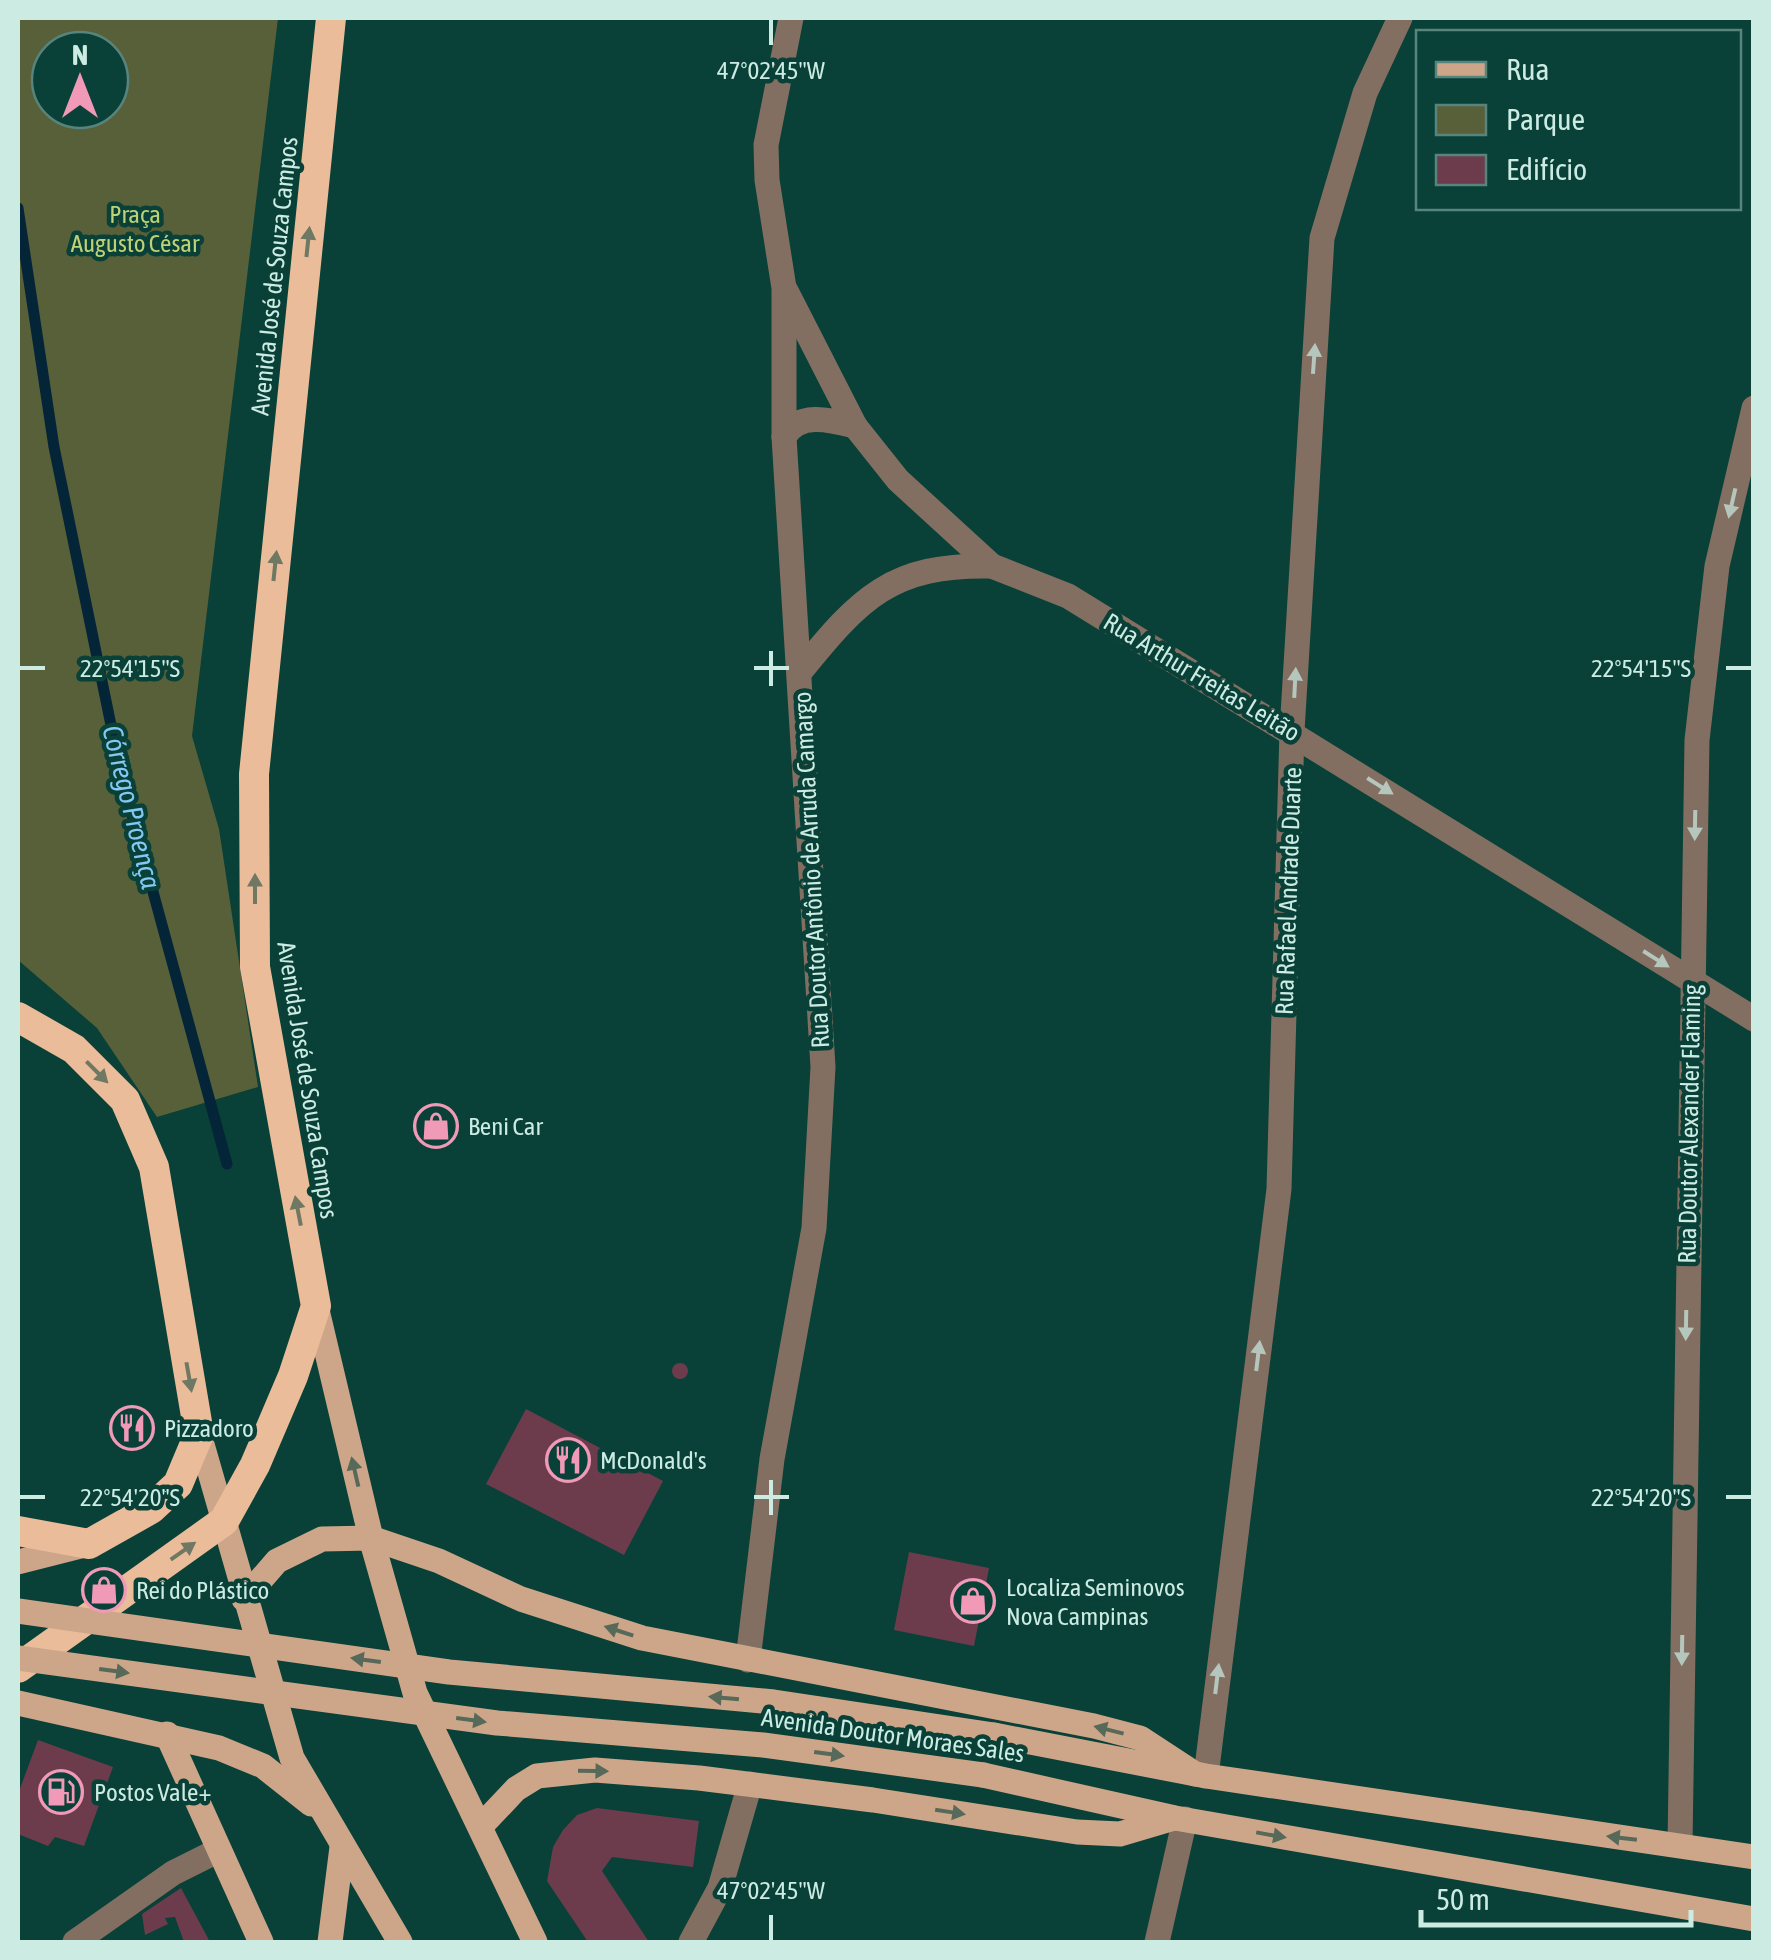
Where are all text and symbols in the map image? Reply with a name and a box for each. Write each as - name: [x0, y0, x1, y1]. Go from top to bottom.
- north arrow: [30, 30, 130, 130]
- legend: [1416, 30, 1741, 210]
- text: N: [72, 39, 88, 71]
- text: Rua: [1506, 52, 1549, 86]
- text: 47°02'45"W: [717, 56, 826, 84]
- text: Parque: [1506, 102, 1585, 136]
- street label: Avenida José de Souza Campos: [245, 135, 303, 417]
- text: Edifício: [1506, 152, 1587, 186]
- park label: Praça Augusto César: [71, 200, 200, 257]
- one-way arrow: [300, 226, 316, 258]
- one-way arrow: [1306, 342, 1322, 374]
- one-way arrow: [1724, 488, 1739, 519]
- one-way arrow: [267, 549, 283, 581]
- street label: Rua Arthur Freitas Leitão: [1099, 607, 1305, 747]
- text: 22°54'15"S: [80, 654, 180, 682]
- text: 22°54'15"S: [1591, 654, 1691, 682]
- one-way arrow: [1287, 667, 1303, 699]
- street label: Rua Doutor Antônio de Arruda Camargo: [788, 691, 834, 1049]
- water label: Córrego Proença: [96, 722, 168, 892]
- street label: Rua Rafael Andrade Duarte: [1270, 767, 1306, 1015]
- one-way arrow: [1367, 777, 1394, 795]
- one-way arrow: [1686, 810, 1702, 842]
- one-way arrow: [246, 873, 262, 905]
- street label: Avenida José de Souza Campos: [272, 939, 344, 1221]
- one-way arrow: [1642, 949, 1669, 968]
- street label: Rua Doutor Alexander Flaming: [1673, 984, 1705, 1264]
- one-way arrow: [85, 1060, 109, 1084]
- shop icon: Beni Car: [413, 1103, 459, 1149]
- place label: Beni Car: [468, 1112, 543, 1140]
- one-way arrow: [289, 1195, 305, 1226]
- one-way arrow: [1678, 1310, 1694, 1342]
- one-way arrow: [1250, 1340, 1266, 1372]
- one-way arrow: [182, 1361, 197, 1393]
- restaurant icon: Pizzadoro: [109, 1405, 155, 1451]
- place label: Pizzadoro: [164, 1414, 254, 1442]
- restaurant icon: McDonald's: [545, 1437, 591, 1483]
- place label: McDonald's: [600, 1446, 707, 1474]
- one-way arrow: [347, 1456, 362, 1487]
- text: 22°54'20"S: [80, 1483, 180, 1511]
- text: 22°54'20"S: [1591, 1483, 1691, 1511]
- one-way arrow: [169, 1542, 196, 1561]
- shop icon: Rei do Plástico: [81, 1567, 127, 1613]
- place label: Localiza Seminovos Nova Campinas: [1006, 1573, 1185, 1630]
- place label: Rei do Plástico: [136, 1576, 269, 1604]
- shop icon: Localiza Seminovos Nova Campinas: [950, 1578, 996, 1624]
- one-way arrow: [604, 1623, 634, 1638]
- one-way arrow: [1674, 1635, 1690, 1667]
- one-way arrow: [349, 1652, 381, 1668]
- one-way arrow: [1209, 1663, 1225, 1694]
- one-way arrow: [99, 1664, 130, 1680]
- one-way arrow: [707, 1689, 739, 1705]
- street label: Avenida Doutor Moraes Sales: [760, 1703, 1026, 1767]
- one-way arrow: [455, 1712, 487, 1728]
- one-way arrow: [1093, 1722, 1124, 1737]
- one-way arrow: [814, 1746, 845, 1762]
- one-way arrow: [577, 1763, 609, 1779]
- fuel station icon: Postos Vale+: [38, 1769, 84, 1815]
- place label: Postos Vale+: [94, 1778, 211, 1806]
- one-way arrow: [935, 1805, 967, 1820]
- one-way arrow: [1256, 1827, 1287, 1843]
- one-way arrow: [1606, 1829, 1638, 1845]
- scale bar: [1421, 1865, 1691, 1927]
- text: 47°02'45"W: [717, 1876, 826, 1904]
- text: 50 m: [1436, 1882, 1490, 1916]

